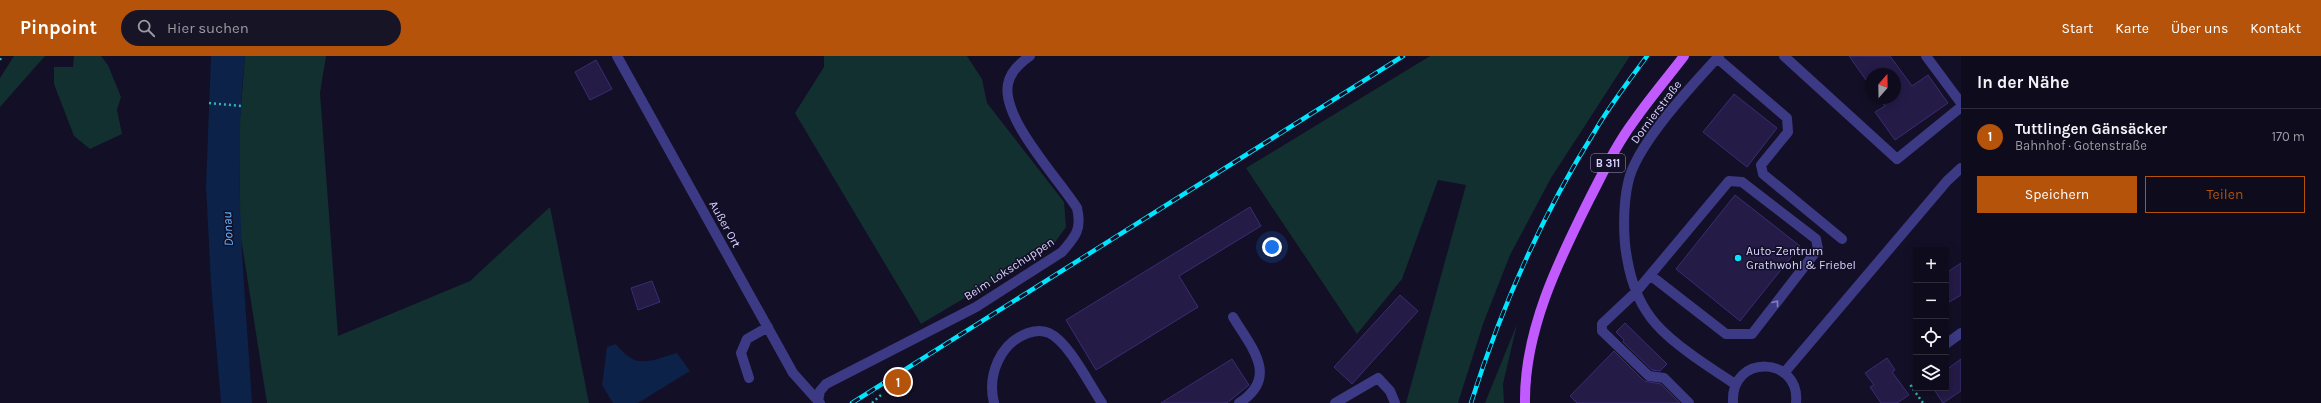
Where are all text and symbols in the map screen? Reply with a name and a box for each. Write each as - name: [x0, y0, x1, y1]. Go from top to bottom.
- search box: [121, 10, 401, 46]
- text: Pinpoint: [20, 17, 97, 39]
- icon: search: [135, 17, 157, 39]
- text: Hier suchen: [167, 19, 249, 37]
- text: Start: [2061, 20, 2093, 37]
- text: Karte: [2115, 20, 2149, 37]
- text: Über uns: [2171, 20, 2228, 37]
- text: Kontakt: [2250, 20, 2301, 37]
- north arrow: [1865, 68, 1901, 104]
- text: In der Nähe: [1977, 72, 2069, 92]
- street label: Dornierstraße: [1628, 78, 1684, 146]
- text: Tuttlingen Gänsäcker: [2015, 120, 2167, 138]
- text: 1: [1988, 129, 1992, 144]
- text: 170 m: [2272, 129, 2305, 144]
- text: Bahnhof · Gotenstraße: [2015, 138, 2147, 153]
- road number: B 311: [1591, 154, 1625, 172]
- button: Speichern: [1977, 176, 2137, 213]
- button: Teilen: [2145, 176, 2305, 213]
- street label: Außer Ort: [706, 198, 744, 250]
- water label: Donau: [219, 211, 236, 247]
- street label: Beim Lokschuppen: [961, 235, 1057, 303]
- your location: [1262, 237, 1282, 257]
- place label: Auto-Zentrum Grathwohl & Friebel: [1746, 244, 1856, 272]
- map controls: [1913, 247, 1949, 391]
- button: +: [1913, 247, 1949, 283]
- marker: Auto-Zentrum Grathwohl & Friebel: [1733, 253, 1743, 263]
- button: −: [1913, 283, 1949, 319]
- one-way arrow: [1771, 300, 1778, 307]
- button: locate: [1913, 319, 1949, 355]
- button: layers: [1913, 355, 1949, 391]
- pin: 1: [885, 367, 911, 397]

